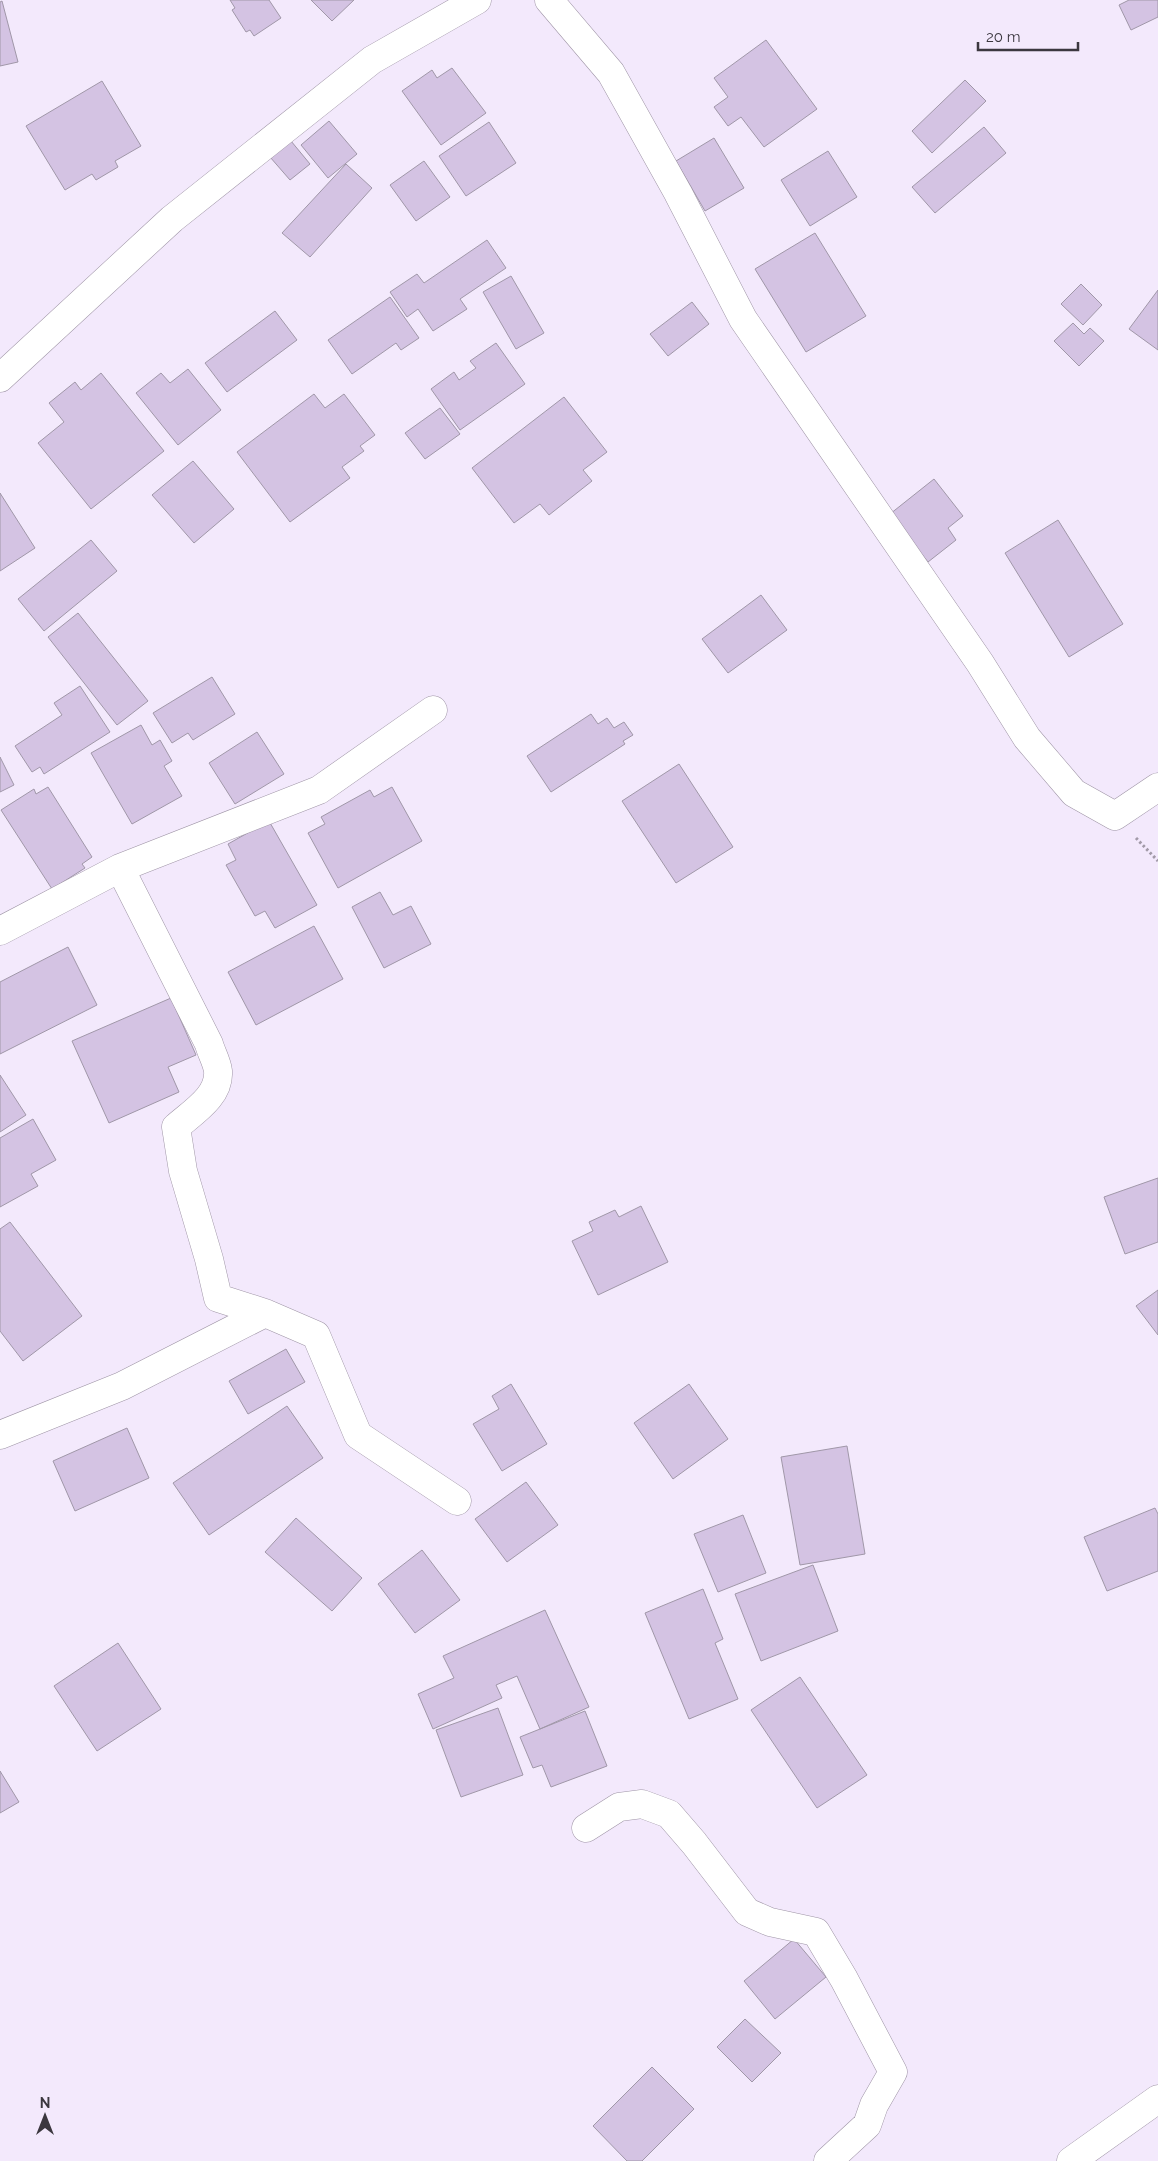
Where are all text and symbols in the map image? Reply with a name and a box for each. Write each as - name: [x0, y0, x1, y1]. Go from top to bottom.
- scale bar: [978, 20, 1078, 52]
- text: 20 m: [986, 28, 1021, 46]
- north arrow: [20, 2091, 70, 2141]
- text: N: [40, 2095, 50, 2111]

